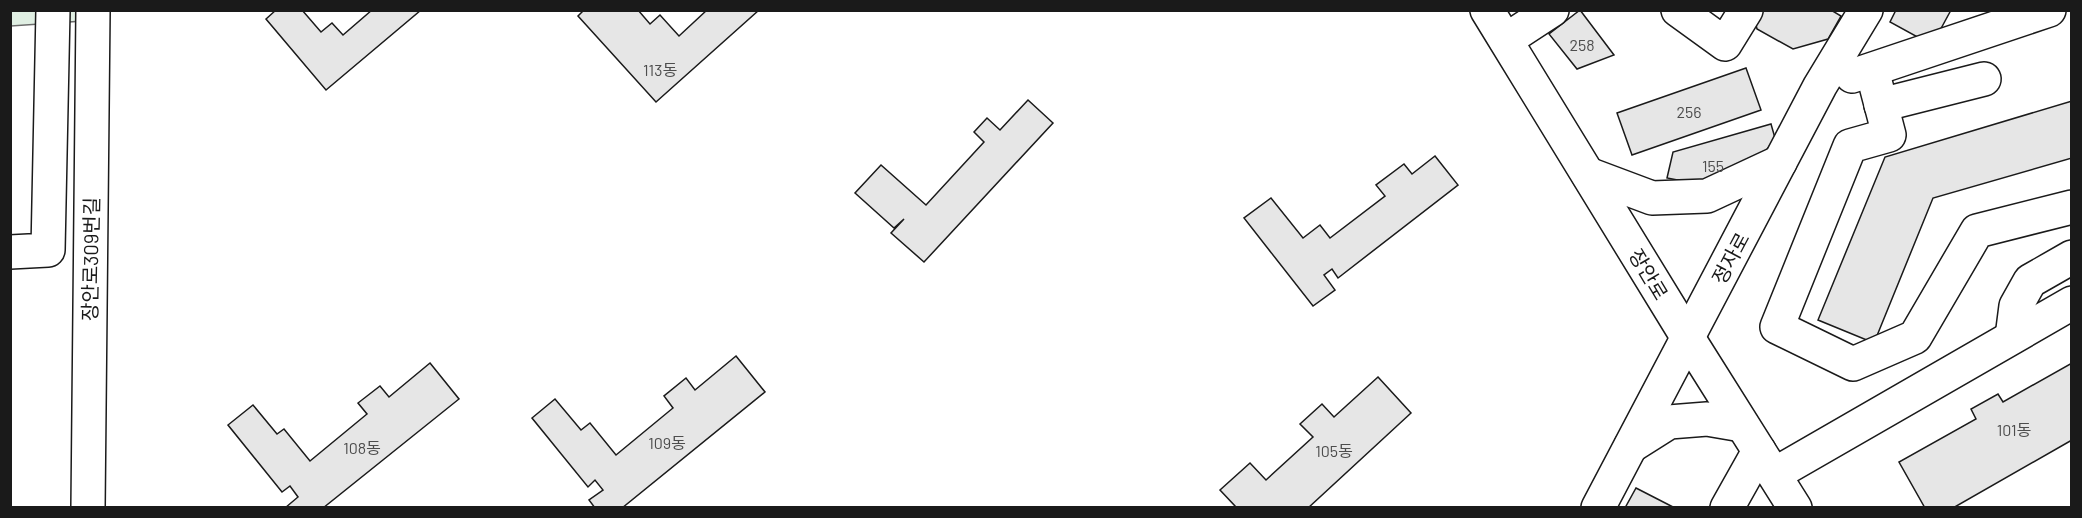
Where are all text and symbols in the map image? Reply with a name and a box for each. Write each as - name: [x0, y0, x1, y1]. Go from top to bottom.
- house number: 258: [1569, 35, 1595, 54]
- house number: 113동: [643, 60, 677, 79]
- house number: 256: [1676, 102, 1702, 121]
- house number: 155: [1702, 156, 1724, 175]
- street label: 장안로309번길: [77, 197, 103, 321]
- street label: 정자로: [1706, 228, 1754, 288]
- street label: 장안로: [1624, 244, 1674, 304]
- house number: 101동: [1997, 420, 2032, 439]
- house number: 109동: [648, 433, 686, 452]
- house number: 108동: [343, 438, 381, 457]
- house number: 105동: [1315, 441, 1353, 460]

